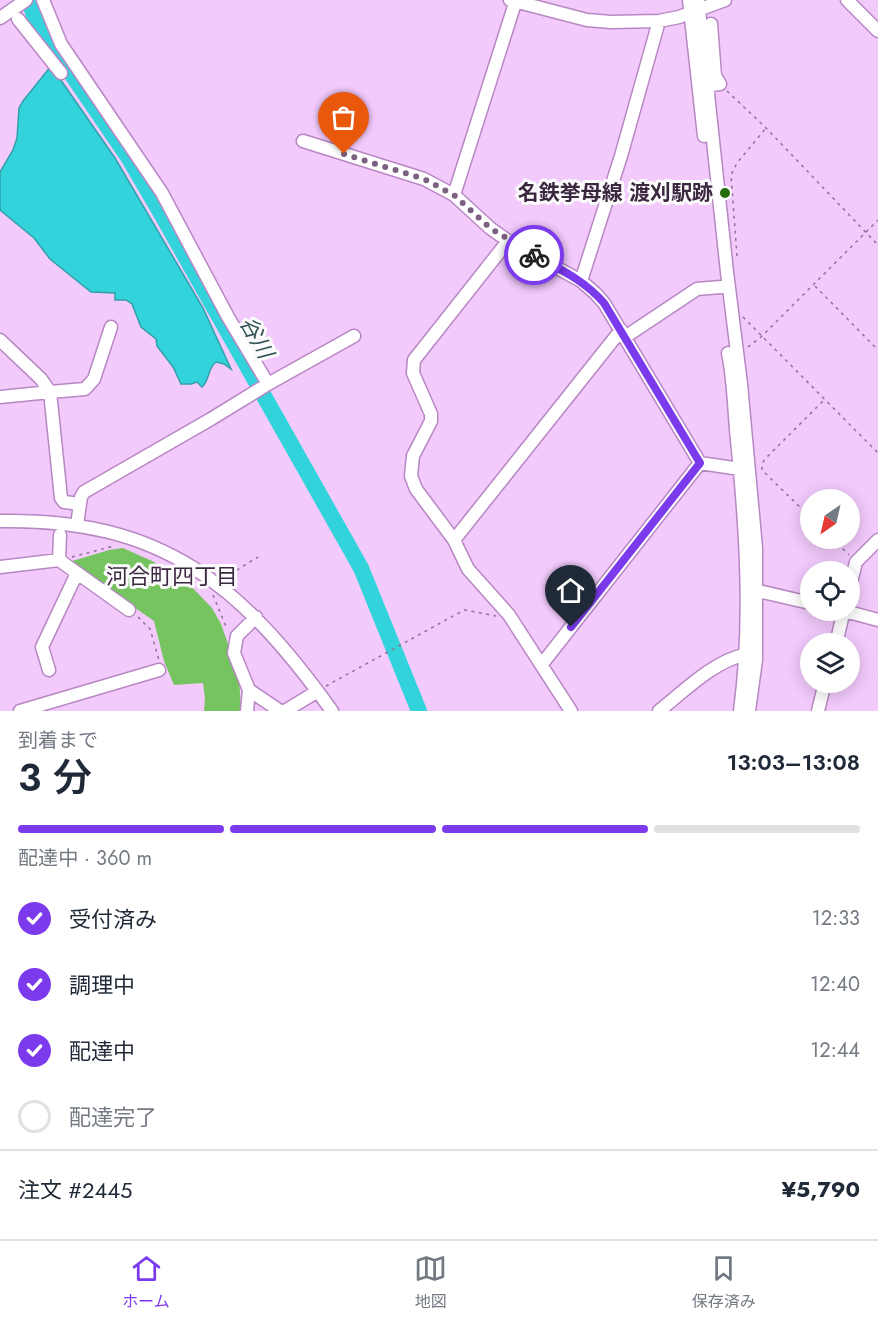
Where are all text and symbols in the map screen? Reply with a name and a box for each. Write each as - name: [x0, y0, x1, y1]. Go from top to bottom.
- pin: [318, 92, 369, 154]
- icon: bag: [327, 101, 360, 134]
- place label: 名鉄挙母線 渡刈駅跡: [518, 178, 713, 208]
- marker: 名鉄挙母線 渡刈駅跡: [718, 186, 732, 200]
- courier: [504, 225, 564, 285]
- icon: bike: [518, 239, 551, 272]
- water label: 谷川: [232, 310, 283, 366]
- north arrow: [800, 489, 860, 549]
- map controls: [800, 489, 860, 693]
- district label: 河合町四丁目: [106, 560, 238, 592]
- button: locate: [800, 561, 860, 621]
- pin: [545, 565, 596, 627]
- icon: home: [554, 574, 587, 607]
- button: layers: [800, 633, 860, 693]
- text: 到着まで: [18, 726, 98, 755]
- text: 13:03–13:08: [727, 746, 860, 778]
- text: 3 分: [18, 749, 92, 806]
- text: 配達中 · 360 m: [18, 844, 152, 873]
- icon: check: [18, 902, 51, 935]
- text: 受付済み: [69, 903, 157, 935]
- text: 12:33: [812, 904, 860, 933]
- icon: check: [18, 968, 51, 1001]
- text: 調理中: [69, 969, 135, 1001]
- text: 12:40: [810, 970, 860, 999]
- icon: check: [18, 1034, 51, 1067]
- text: 配達中: [69, 1035, 135, 1067]
- text: 12:44: [810, 1036, 860, 1065]
- text: 配達完了: [69, 1101, 157, 1133]
- text: ¥5,790: [781, 1173, 860, 1205]
- text: 注文 #2445: [18, 1174, 133, 1206]
- tab: ホーム: [122, 1252, 170, 1313]
- tab: 地図: [414, 1252, 447, 1313]
- tab: 保存済み: [692, 1252, 756, 1313]

